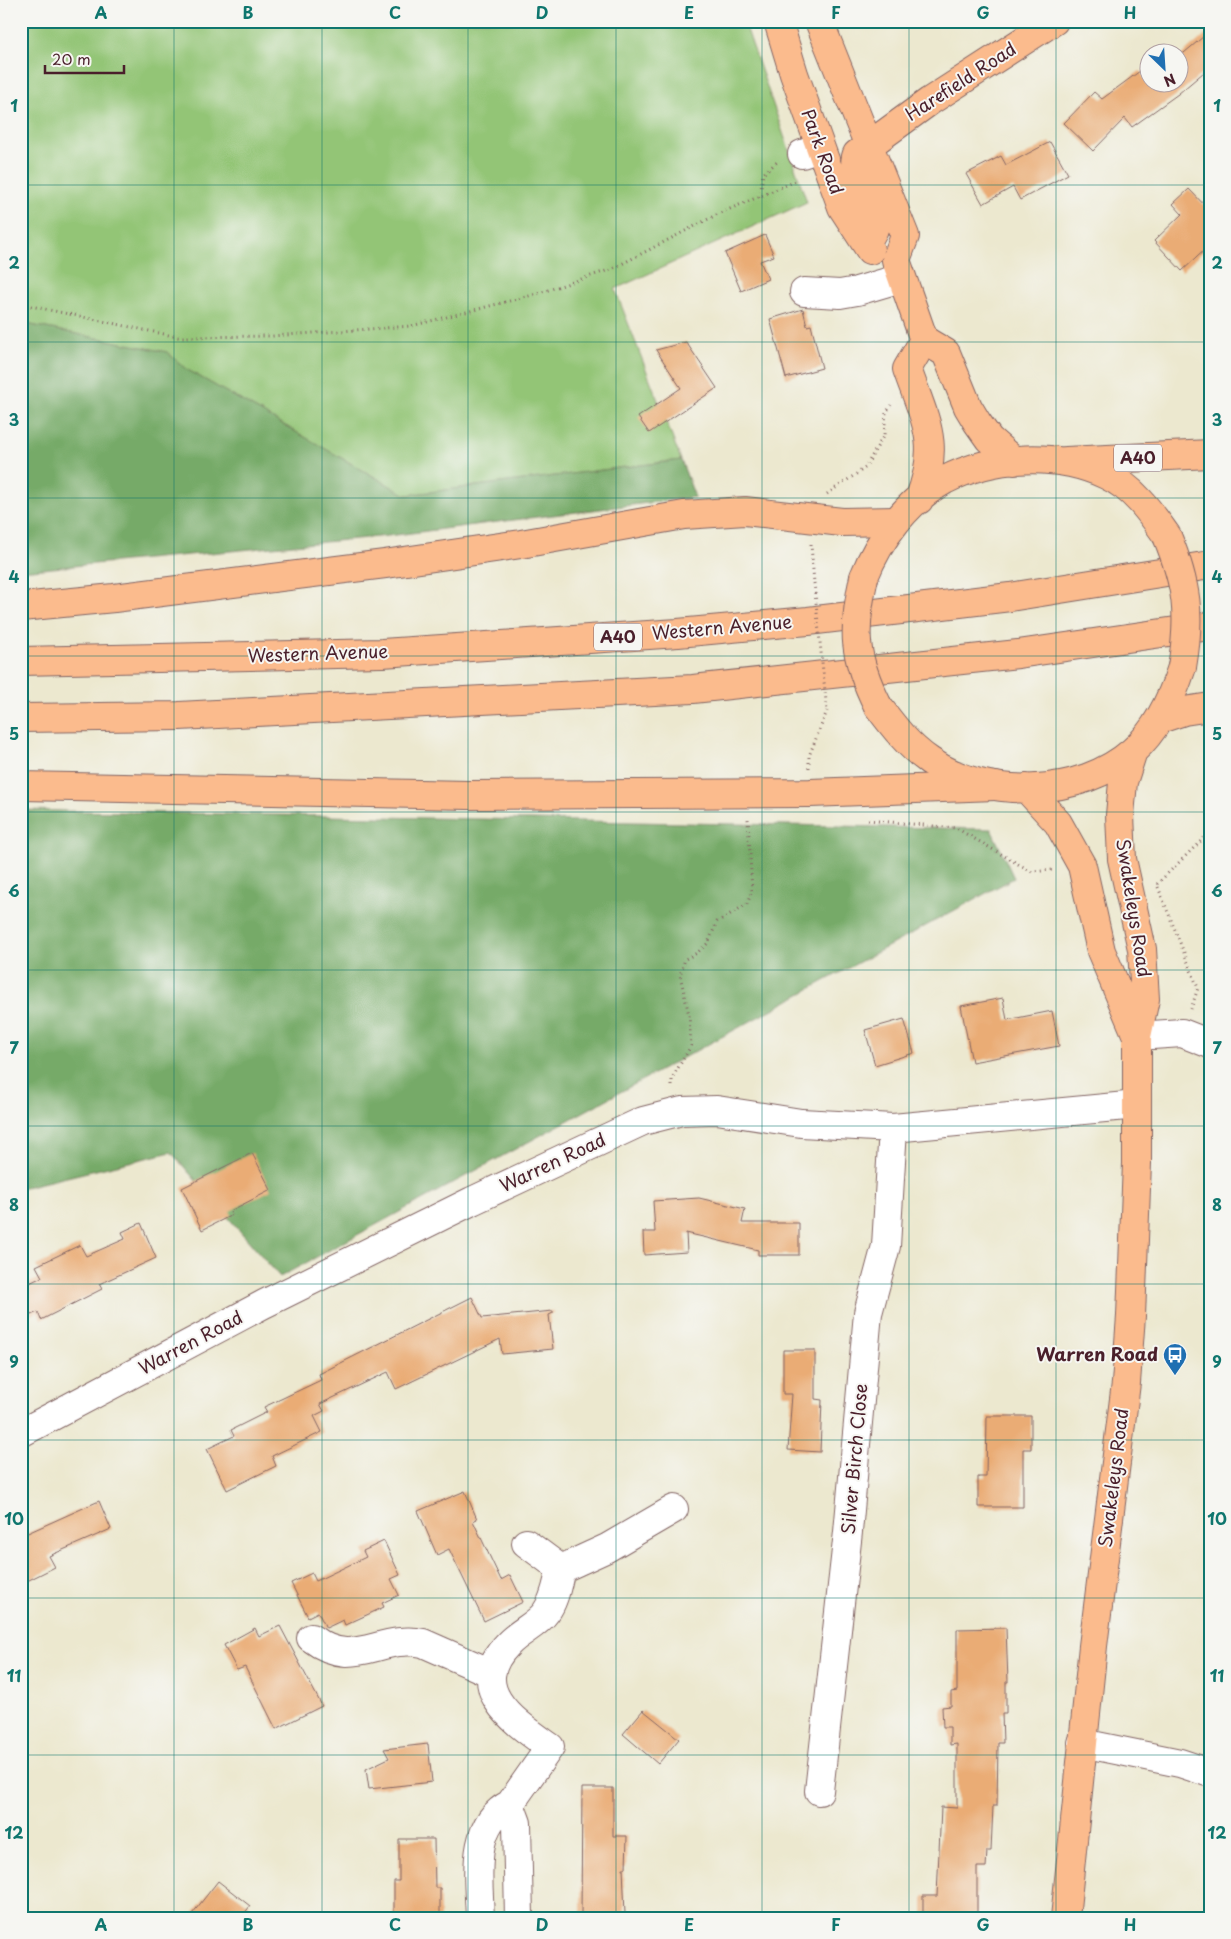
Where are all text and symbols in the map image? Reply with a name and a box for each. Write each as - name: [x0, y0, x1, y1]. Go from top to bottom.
- text: A: [95, 0, 108, 24]
- text: B: [243, 0, 254, 24]
- text: C: [389, 0, 401, 24]
- text: D: [536, 0, 548, 24]
- text: E: [684, 0, 694, 24]
- text: F: [831, 0, 841, 24]
- text: G: [976, 0, 990, 24]
- text: H: [1124, 0, 1136, 24]
- street label: Harefield Road: [899, 35, 1021, 127]
- scale bar: [45, 42, 124, 74]
- north arrow: [1138, 42, 1188, 92]
- text: 20 m: [52, 47, 91, 70]
- text: N: [1160, 68, 1179, 92]
- text: 1: [10, 93, 18, 117]
- text: 1: [1213, 93, 1221, 117]
- street label: Park Road: [795, 105, 851, 198]
- text: 2: [8, 250, 20, 274]
- text: 2: [1211, 250, 1223, 274]
- text: 3: [9, 407, 19, 431]
- text: 3: [1212, 407, 1222, 431]
- road number: A40: [1114, 444, 1162, 472]
- text: 4: [9, 564, 20, 588]
- text: 4: [1212, 564, 1223, 588]
- street label: Western Avenue: [651, 607, 793, 646]
- road number: A40: [594, 624, 642, 650]
- street label: Western Avenue: [247, 637, 389, 668]
- text: 5: [9, 721, 19, 745]
- text: 5: [1212, 721, 1222, 745]
- street label: Swakeleys Road: [1110, 836, 1159, 979]
- text: 6: [8, 878, 20, 902]
- text: 6: [1211, 878, 1223, 902]
- text: 7: [9, 1035, 19, 1059]
- text: 7: [1212, 1035, 1222, 1059]
- street label: Warren Road: [495, 1125, 610, 1198]
- text: 8: [9, 1192, 19, 1216]
- text: 8: [1212, 1192, 1222, 1216]
- street label: Warren Road: [133, 1303, 247, 1380]
- place label: Warren Road: [1036, 1340, 1158, 1367]
- bus stop icon: Warren Road: [1162, 1342, 1188, 1376]
- text: 9: [9, 1349, 19, 1373]
- text: 9: [1212, 1349, 1222, 1373]
- street label: Silver Birch Close: [833, 1382, 874, 1535]
- street label: Swakeleys Road: [1091, 1407, 1134, 1549]
- text: 10: [4, 1506, 24, 1530]
- text: 10: [1207, 1506, 1227, 1530]
- text: 11: [7, 1663, 21, 1687]
- text: 11: [1210, 1663, 1224, 1687]
- text: 12: [5, 1820, 23, 1844]
- text: 12: [1208, 1820, 1226, 1844]
- text: A: [95, 1912, 108, 1936]
- text: B: [243, 1912, 254, 1936]
- text: C: [389, 1912, 401, 1936]
- text: D: [536, 1912, 548, 1936]
- text: E: [684, 1912, 694, 1936]
- text: F: [831, 1912, 841, 1936]
- text: G: [976, 1912, 990, 1936]
- text: H: [1124, 1912, 1136, 1936]

